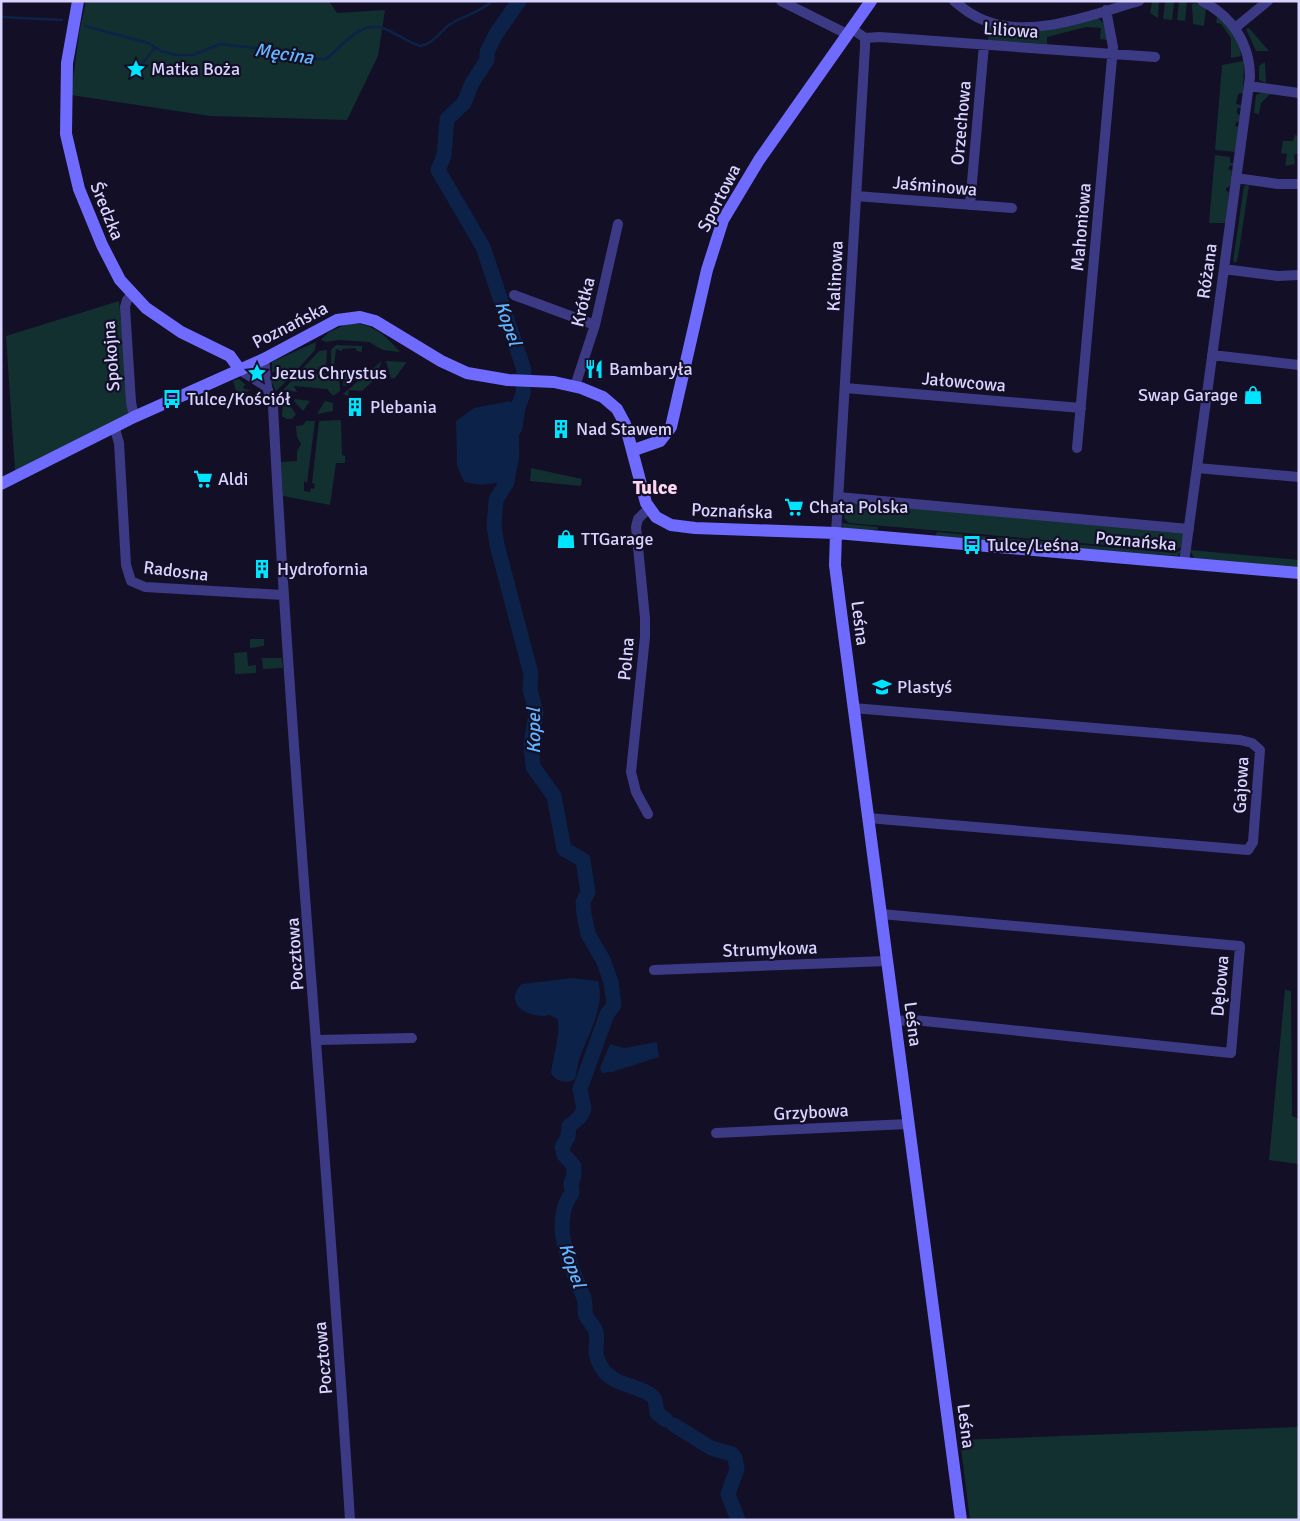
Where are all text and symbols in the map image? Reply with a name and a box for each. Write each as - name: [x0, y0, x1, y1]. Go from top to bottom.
- street label: Liliowa: [983, 17, 1039, 43]
- water label: Męcina: [253, 38, 316, 70]
- place icon: Matka Boża: [125, 58, 147, 80]
- place label: Matka Boża: [151, 58, 240, 80]
- street label: Orzechowa: [946, 80, 976, 166]
- street label: Sportowa: [693, 160, 745, 236]
- street label: Jaśminowa: [892, 171, 978, 201]
- street label: Średzka: [85, 179, 129, 243]
- street label: Mahoniowa: [1066, 182, 1096, 272]
- street label: Kalinowa: [822, 240, 848, 312]
- street label: Różana: [1192, 242, 1222, 300]
- street label: Krótka: [566, 275, 600, 329]
- street label: Poznańska: [249, 297, 331, 353]
- water label: Kopel: [489, 298, 527, 350]
- street label: Spokojna: [98, 320, 124, 392]
- restaurant icon: Bambaryła: [583, 358, 605, 380]
- place label: Bambaryła: [609, 358, 693, 380]
- place icon: Jezus Chrystus: [246, 362, 268, 384]
- place label: Jezus Chrystus: [272, 362, 387, 384]
- street label: Jałowcowa: [921, 367, 1007, 397]
- place label: Swap Garage: [1138, 384, 1238, 406]
- shop icon: Swap Garage: [1242, 384, 1264, 406]
- bus stop icon: Tulce/Kościół: [161, 388, 183, 410]
- place label: Tulce/Kościół: [187, 388, 291, 410]
- building icon: Plebania: [344, 396, 366, 418]
- place label: Plebania: [370, 396, 437, 418]
- building icon: Nad Stawem: [550, 418, 572, 440]
- place label: Nad Stawem: [576, 418, 672, 440]
- supermarket icon: Aldi: [192, 468, 214, 490]
- place label: Aldi: [218, 468, 248, 490]
- district label: Tulce: [633, 475, 677, 500]
- supermarket icon: Chata Polska: [783, 496, 805, 518]
- place label: Chata Polska: [809, 496, 908, 518]
- street label: Poznańska: [691, 499, 773, 523]
- street label: Poznańska: [1094, 526, 1178, 556]
- shop icon: TTGarage: [555, 528, 577, 550]
- place label: TTGarage: [581, 528, 654, 550]
- bus stop icon: Tulce/Leśna: [961, 534, 983, 556]
- place label: Tulce/Leśna: [987, 534, 1079, 556]
- street label: Radosna: [142, 556, 210, 586]
- building icon: Hydrofornia: [251, 558, 273, 580]
- place label: Hydrofornia: [277, 558, 368, 580]
- street label: Leśna: [846, 599, 874, 647]
- street label: Polna: [613, 636, 639, 682]
- school or university icon: Plastyś: [871, 676, 893, 698]
- place label: Plastyś: [897, 676, 952, 698]
- water label: Kopel: [522, 707, 546, 754]
- street label: Gajowa: [1229, 756, 1253, 814]
- street label: Pocztowa: [281, 917, 309, 991]
- street label: Strumykowa: [722, 936, 818, 962]
- street label: Dębowa: [1206, 955, 1234, 1017]
- street label: Leśna: [899, 1000, 927, 1048]
- street label: Grzybowa: [773, 1099, 849, 1125]
- water label: Kopel: [553, 1240, 591, 1292]
- street label: Pocztowa: [309, 1321, 337, 1395]
- street label: Leśna: [952, 1402, 980, 1450]

